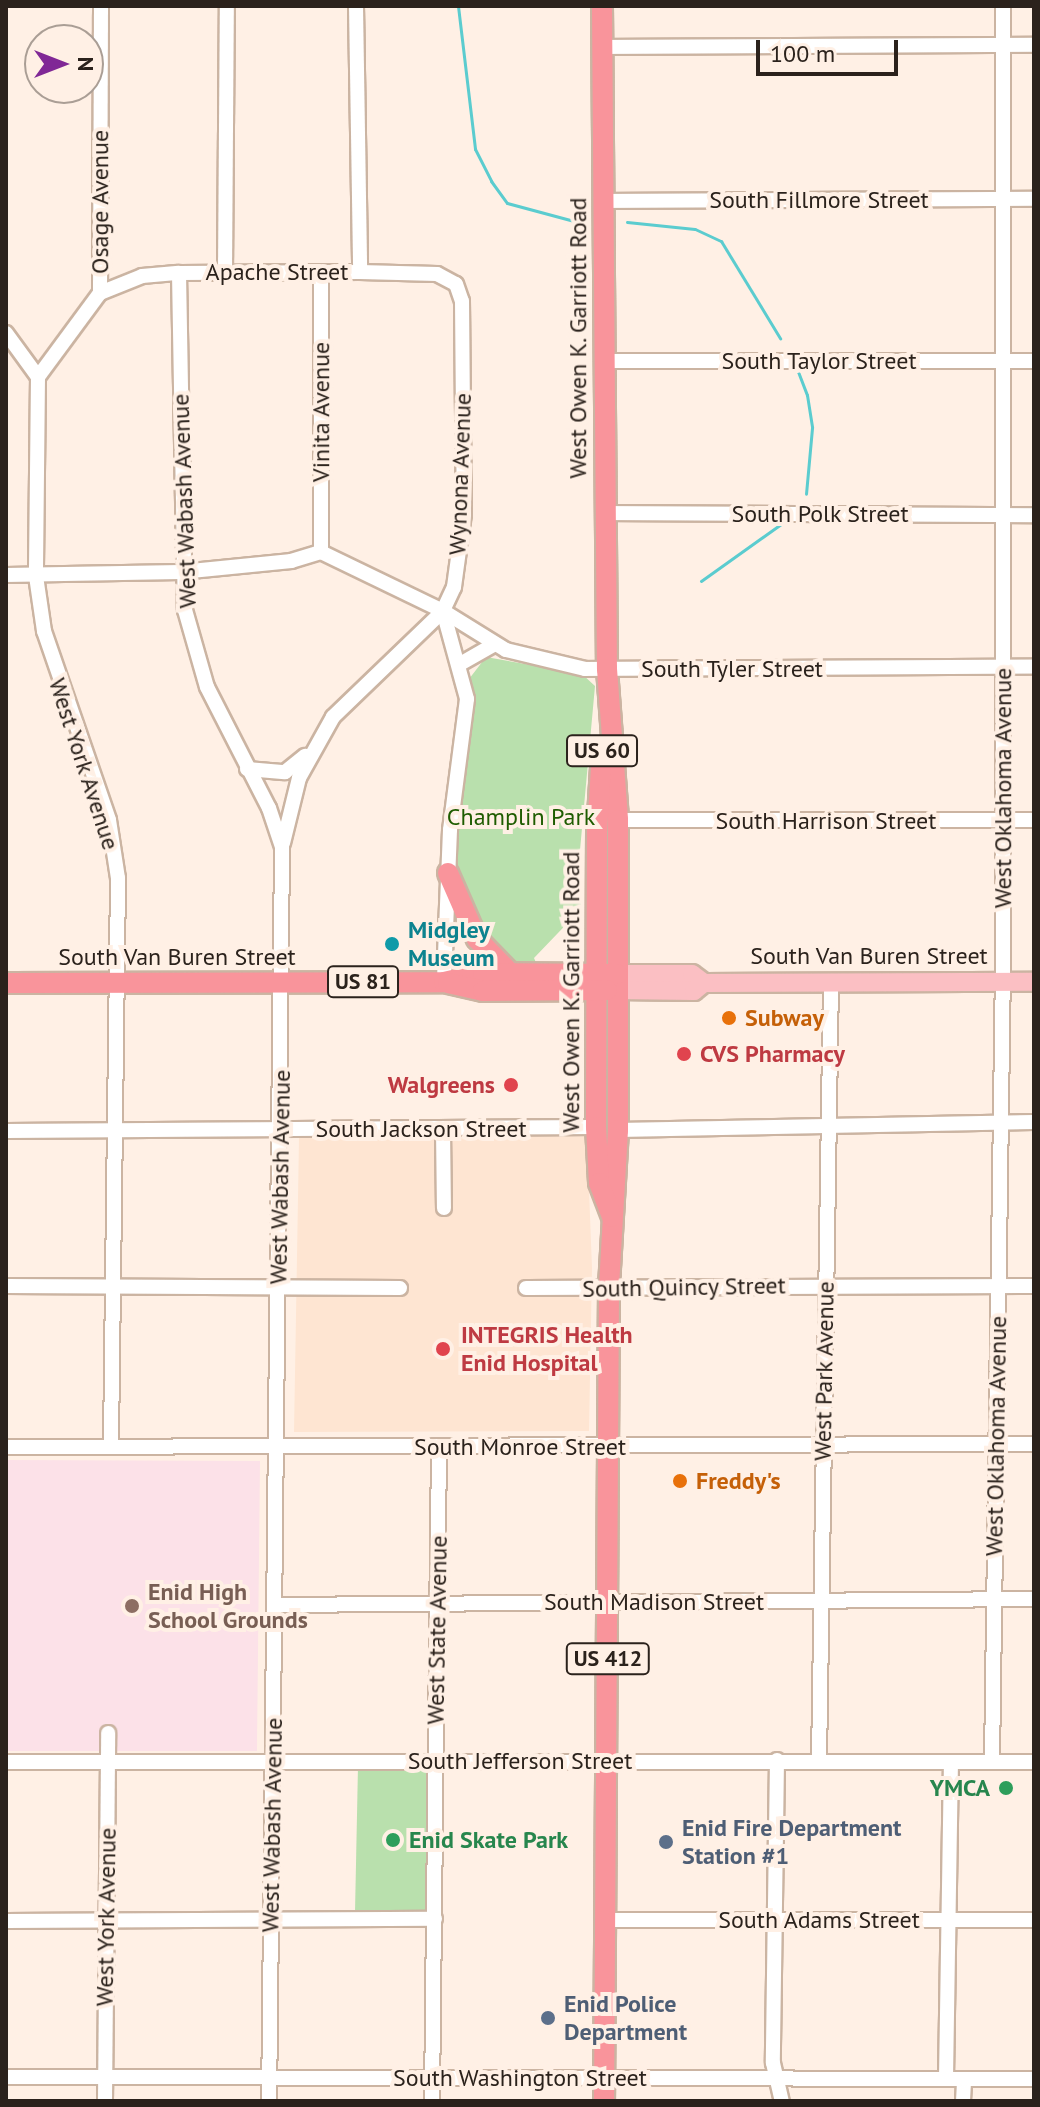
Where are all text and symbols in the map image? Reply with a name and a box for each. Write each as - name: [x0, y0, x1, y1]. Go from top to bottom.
- north arrow: [24, 24, 104, 104]
- scale bar: [760, 24, 902, 74]
- text: 100 m: [770, 38, 835, 69]
- text: N: [72, 57, 100, 71]
- street label: Osage Avenue: [86, 130, 114, 274]
- street label: South Fillmore Street: [709, 186, 929, 214]
- street label: West Owen K. Garriott Road: [564, 196, 592, 480]
- street label: Apache Street: [206, 258, 348, 286]
- street label: Vinita Avenue: [307, 341, 335, 483]
- street label: South Taylor Street: [721, 347, 917, 375]
- street label: Wynona Avenue: [443, 392, 477, 556]
- street label: West Wabash Avenue: [166, 393, 202, 609]
- street label: South Polk Street: [731, 500, 909, 528]
- street label: South Tyler Street: [641, 655, 823, 683]
- street label: West Oklahoma Avenue: [989, 667, 1017, 909]
- street label: West York Avenue: [42, 674, 126, 854]
- road number: US 60: [566, 733, 638, 769]
- park label: Champlin Park: [447, 803, 595, 831]
- street label: South Harrison Street: [716, 807, 936, 835]
- street label: West Owen K. Garriott Road: [557, 850, 585, 1134]
- place label: Midgley Museum: [408, 916, 495, 972]
- marker: Midgley Museum: [383, 935, 401, 953]
- street label: South Van Buren Street: [750, 942, 988, 970]
- street label: South Van Buren Street: [58, 943, 296, 971]
- road number: US 81: [327, 964, 399, 1000]
- place label: Subway: [745, 1004, 824, 1032]
- marker: Subway: [720, 1009, 738, 1027]
- place label: CVS Pharmacy: [700, 1040, 845, 1068]
- marker: CVS Pharmacy: [675, 1045, 693, 1063]
- street label: West Wabash Avenue: [264, 1069, 296, 1285]
- place label: Walgreens: [388, 1071, 495, 1099]
- marker: Walgreens: [502, 1076, 520, 1094]
- street label: South Jackson Street: [315, 1115, 527, 1143]
- street label: South Quincy Street: [581, 1271, 787, 1303]
- street label: West Park Avenue: [808, 1280, 840, 1462]
- street label: West Oklahoma Avenue: [979, 1315, 1013, 1557]
- place label: INTEGRIS Health Enid Hospital: [461, 1321, 633, 1377]
- marker: INTEGRIS Health Enid Hospital: [432, 1338, 454, 1360]
- street label: South Monroe Street: [414, 1433, 626, 1461]
- place label: Freddy's: [696, 1467, 781, 1495]
- marker: Freddy's: [671, 1472, 689, 1490]
- street label: West State Avenue: [421, 1535, 453, 1725]
- place label: Enid High School Grounds: [148, 1578, 308, 1634]
- street label: South Madison Street: [544, 1588, 764, 1616]
- marker: Enid High School Grounds: [123, 1597, 141, 1615]
- road number: US 412: [564, 1641, 652, 1677]
- street label: West Wabash Avenue: [256, 1717, 288, 1933]
- street label: South Jefferson Street: [408, 1747, 632, 1775]
- place label: YMCA: [930, 1774, 990, 1802]
- marker: YMCA: [997, 1779, 1015, 1797]
- place label: Enid Fire Department Station #1: [682, 1814, 901, 1870]
- street label: West York Avenue: [90, 1826, 122, 2008]
- place label: Enid Skate Park: [409, 1826, 568, 1854]
- marker: Enid Skate Park: [384, 1831, 402, 1849]
- marker: Enid Fire Department Station #1: [657, 1833, 675, 1851]
- street label: South Adams Street: [718, 1906, 920, 1934]
- place label: Enid Police Department: [564, 1990, 687, 2046]
- marker: Enid Police Department: [539, 2009, 557, 2027]
- street label: South Washington Street: [393, 2064, 647, 2092]

